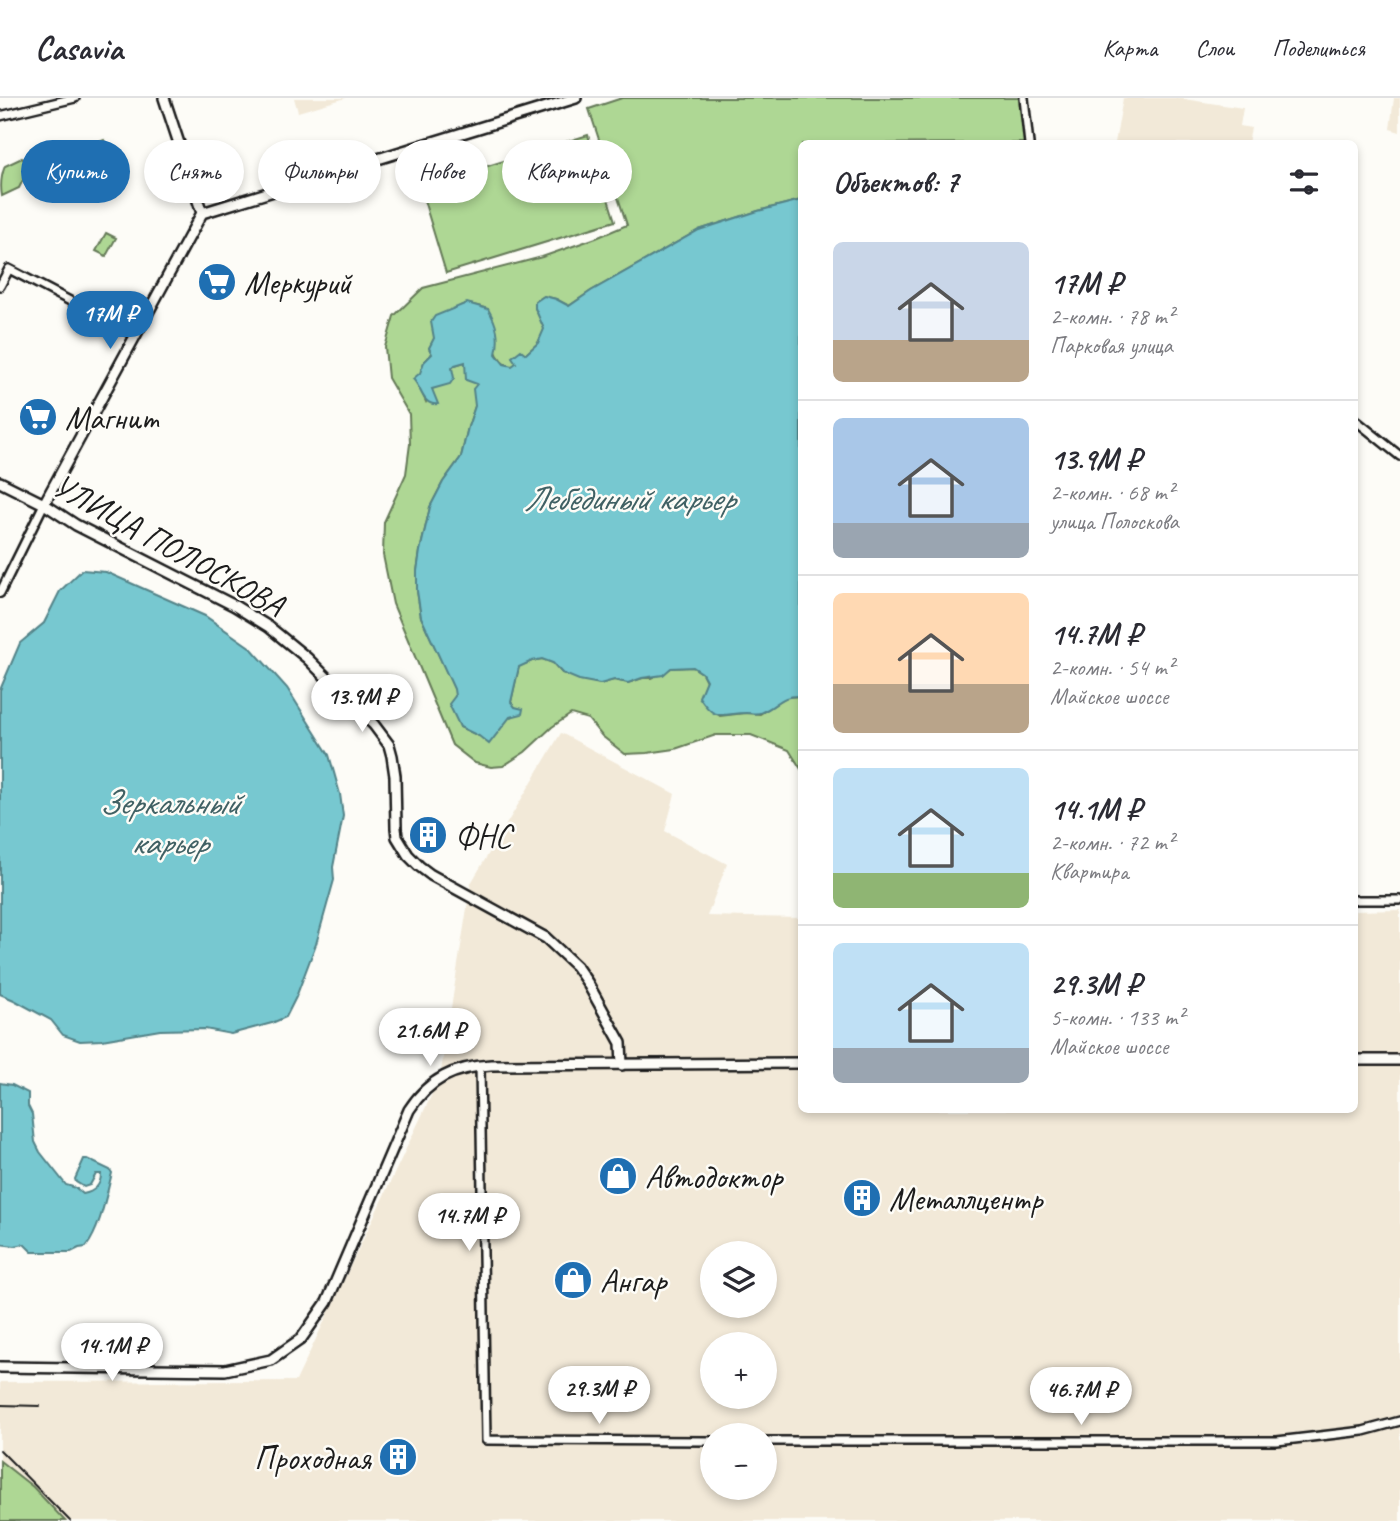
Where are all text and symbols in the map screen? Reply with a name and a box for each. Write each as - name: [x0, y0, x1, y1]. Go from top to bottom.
- text: Casavia: [35, 27, 123, 69]
- text: Карта: [1103, 33, 1157, 63]
- text: Слои: [1195, 33, 1234, 63]
- text: Поделиться: [1272, 33, 1365, 63]
- chip: Купить: [21, 140, 130, 203]
- chip: Снять: [144, 140, 244, 203]
- chip: Фильтры: [258, 140, 381, 203]
- chip: Новое: [395, 140, 488, 203]
- chip: Квартира: [502, 140, 632, 203]
- text: Объектов: 7: [833, 163, 958, 201]
- icon: filters: [1285, 163, 1323, 201]
- supermarket icon: Меркурий: [196, 261, 238, 303]
- place label: Меркурий: [244, 262, 353, 304]
- text: 17M ₽: [1050, 264, 1122, 302]
- icon: home: [889, 270, 973, 354]
- pin: 17M ₽: [61, 292, 159, 351]
- text: 17M ₽: [83, 299, 137, 328]
- text: 2-комн. · 78 m²: [1050, 302, 1174, 331]
- text: Парковая улица: [1050, 331, 1173, 360]
- supermarket icon: Магнит: [17, 396, 59, 438]
- place label: Магнит: [65, 397, 160, 439]
- text: 13.9M ₽: [1050, 440, 1141, 478]
- icon: home: [889, 446, 973, 530]
- street label: УЛИЦА ПОЛОСКОВА: [45, 464, 293, 626]
- water label: Лебединый карьер: [524, 476, 738, 521]
- text: 2-комн. · 68 m²: [1050, 478, 1174, 507]
- text: улица Полоскова: [1050, 507, 1179, 536]
- text: 14.7M ₽: [1050, 615, 1141, 653]
- icon: home: [889, 621, 973, 705]
- text: 2-комн. · 54 m²: [1050, 653, 1174, 682]
- pin: 13.9M ₽: [297, 674, 427, 734]
- text: 13.9M ₽: [327, 682, 397, 711]
- text: Майское шоссе: [1050, 682, 1168, 711]
- water label: Зеркальный карьер: [99, 780, 246, 865]
- text: 14.1M ₽: [1050, 790, 1141, 828]
- icon: home: [889, 796, 973, 880]
- building icon: ФНС: [407, 814, 449, 856]
- place label: ФНС: [455, 815, 515, 857]
- text: 2-комн. · 72 m²: [1050, 828, 1174, 857]
- text: Квартира: [1050, 857, 1128, 886]
- text: 29.3M ₽: [1050, 965, 1141, 1003]
- icon: home: [889, 971, 973, 1055]
- text: 5-комн. · 133 m²: [1050, 1003, 1184, 1032]
- pin: 21.6M ₽: [365, 1009, 495, 1068]
- text: 21.6M ₽: [395, 1016, 465, 1045]
- text: Майское шоссе: [1050, 1032, 1168, 1061]
- shop icon: Автодоктор: [597, 1155, 639, 1197]
- place label: Автодоктор: [645, 1156, 785, 1198]
- building icon: Металлцентр: [841, 1177, 883, 1219]
- place label: Металлцентр: [889, 1178, 1044, 1220]
- pin: 14.7M ₽: [404, 1194, 534, 1253]
- text: 14.7M ₽: [434, 1201, 504, 1230]
- map controls: [700, 1241, 777, 1500]
- button: layers: [700, 1241, 777, 1318]
- shop icon: Ангар: [552, 1259, 594, 1301]
- place label: Ангар: [600, 1260, 669, 1302]
- pin: 14.1M ₽: [47, 1324, 177, 1383]
- text: 14.1M ₽: [77, 1331, 147, 1360]
- button: +: [700, 1332, 777, 1409]
- pin: 29.3M ₽: [534, 1366, 664, 1426]
- pin: 46.7M ₽: [1016, 1368, 1146, 1427]
- text: 29.3M ₽: [564, 1374, 634, 1403]
- text: 46.7M ₽: [1046, 1375, 1116, 1404]
- button: −: [700, 1423, 777, 1500]
- building icon: Проходная: [377, 1436, 419, 1478]
- place label: Проходная: [254, 1437, 372, 1479]

